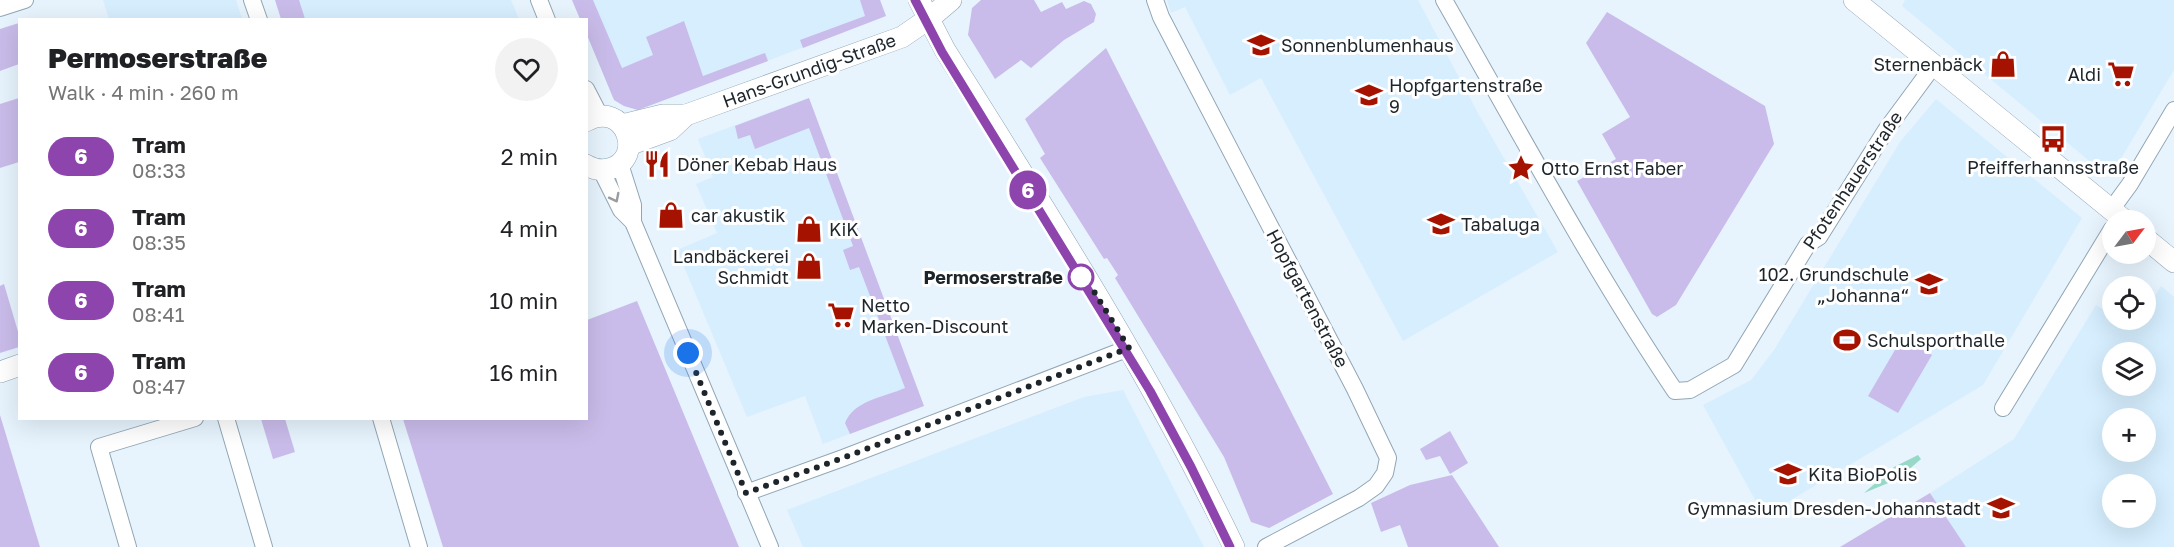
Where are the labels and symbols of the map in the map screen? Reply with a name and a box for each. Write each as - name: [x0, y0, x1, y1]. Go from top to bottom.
- street label: Hans-Grundig-Straße: [719, 28, 899, 112]
- school or university icon: Sonnenblumenhaus: [1246, 30, 1276, 60]
- place label: Sonnenblumenhaus: [1281, 34, 1454, 56]
- shop icon: Sternenbäck: [1988, 49, 2018, 79]
- place label: Sternenbäck: [1873, 53, 1983, 75]
- supermarket icon: Aldi: [2106, 59, 2136, 89]
- place label: Aldi: [2068, 63, 2101, 85]
- place label: Hopfgartenstraße 9: [1389, 74, 1543, 117]
- school or university icon: Hopfgartenstraße 9: [1354, 80, 1384, 110]
- street label: Pfotenhauerstraße: [1798, 107, 1906, 253]
- bus stop icon: Pfeifferhannsstraße: [2038, 124, 2068, 154]
- restaurant icon: Döner Kebab Haus: [642, 149, 672, 179]
- place label: Döner Kebab Haus: [677, 153, 837, 175]
- place icon: Otto Ernst Faber: [1506, 153, 1536, 183]
- place label: Pfeifferhannsstraße: [1967, 156, 2139, 178]
- place label: Otto Ernst Faber: [1541, 157, 1683, 179]
- line badge: 6: [1008, 170, 1048, 210]
- one-way arrow: [607, 191, 619, 202]
- shop icon: car akustik: [656, 200, 686, 230]
- place label: car akustik: [691, 204, 785, 226]
- school or university icon: Tabaluga: [1426, 209, 1456, 239]
- north arrow: [2102, 210, 2156, 264]
- place label: Tabaluga: [1461, 213, 1540, 235]
- shop icon: KiK: [794, 214, 824, 244]
- place label: KiK: [829, 218, 859, 240]
- street label: Hopfgartenstraße: [1262, 225, 1354, 371]
- place label: Landbäckerei Schmidt: [673, 245, 789, 288]
- shop icon: Landbäckerei Schmidt: [794, 251, 824, 281]
- place label: 102. Grundschule „Johanna“: [1759, 263, 1909, 306]
- marker: Permoserstraße: [1068, 264, 1094, 290]
- place label: Permoserstraße: [923, 266, 1063, 288]
- school or university icon: 102. Grundschule „Johanna“: [1914, 269, 1944, 299]
- place label: Netto Marken-Discount: [861, 294, 1008, 337]
- supermarket icon: Netto Marken-Discount: [826, 300, 856, 330]
- sports icon: Schulsporthalle: [1832, 325, 1862, 355]
- place label: Schulsporthalle: [1867, 329, 2005, 351]
- your location: [673, 338, 703, 368]
- school or university icon: Kita BioPolis: [1773, 459, 1803, 489]
- place label: Kita BioPolis: [1808, 463, 1917, 485]
- school or university icon: Gymnasium Dresden-Johannstadt: [1986, 493, 2016, 523]
- place label: Gymnasium Dresden-Johannstadt: [1687, 497, 1981, 519]

